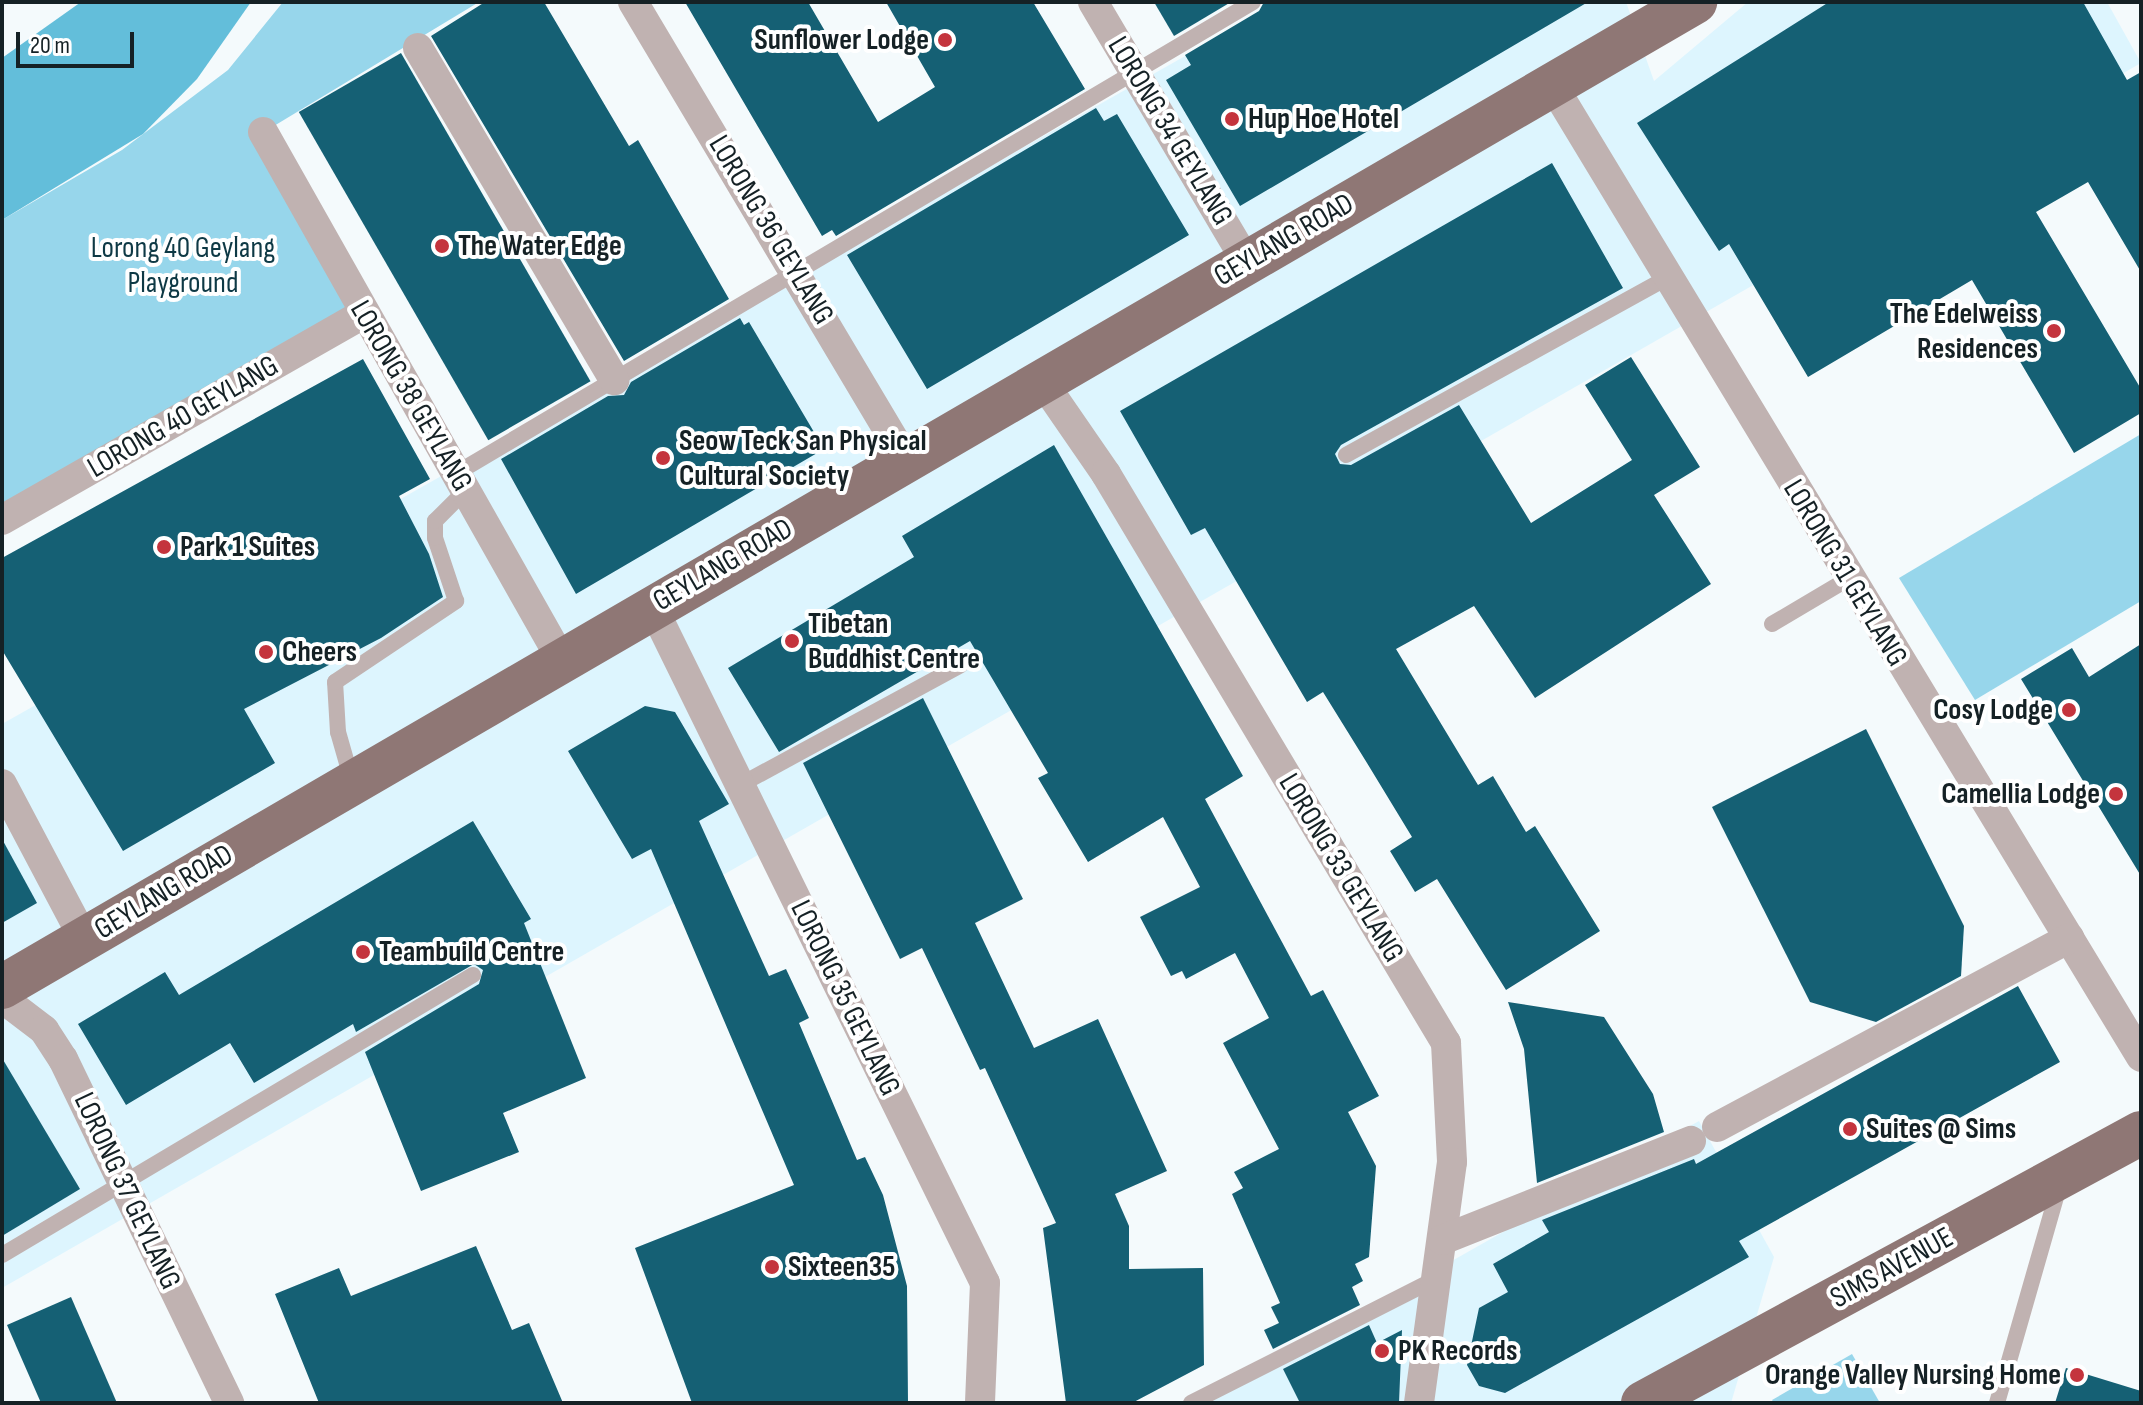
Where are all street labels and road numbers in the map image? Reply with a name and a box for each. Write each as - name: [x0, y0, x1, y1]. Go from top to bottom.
- street label: LORONG 34 GEYLANG: [1100, 30, 1240, 232]
- street label: LORONG 36 GEYLANG: [701, 129, 841, 331]
- street label: GEYLANG ROAD: [1208, 186, 1360, 294]
- street label: LORONG 38 GEYLANG: [342, 294, 480, 498]
- street label: LORONG 40 GEYLANG: [81, 348, 285, 486]
- street label: LORONG 31 GEYLANG: [1775, 473, 1915, 673]
- street label: GEYLANG ROAD: [647, 511, 799, 619]
- street label: LORONG 33 GEYLANG: [1271, 767, 1411, 969]
- street label: GEYLANG ROAD: [88, 837, 240, 947]
- street label: LORONG 35 GEYLANG: [782, 894, 908, 1102]
- street label: LORONG 37 GEYLANG: [66, 1087, 188, 1295]
- street label: SIMS AVENUE: [1824, 1220, 1960, 1316]

